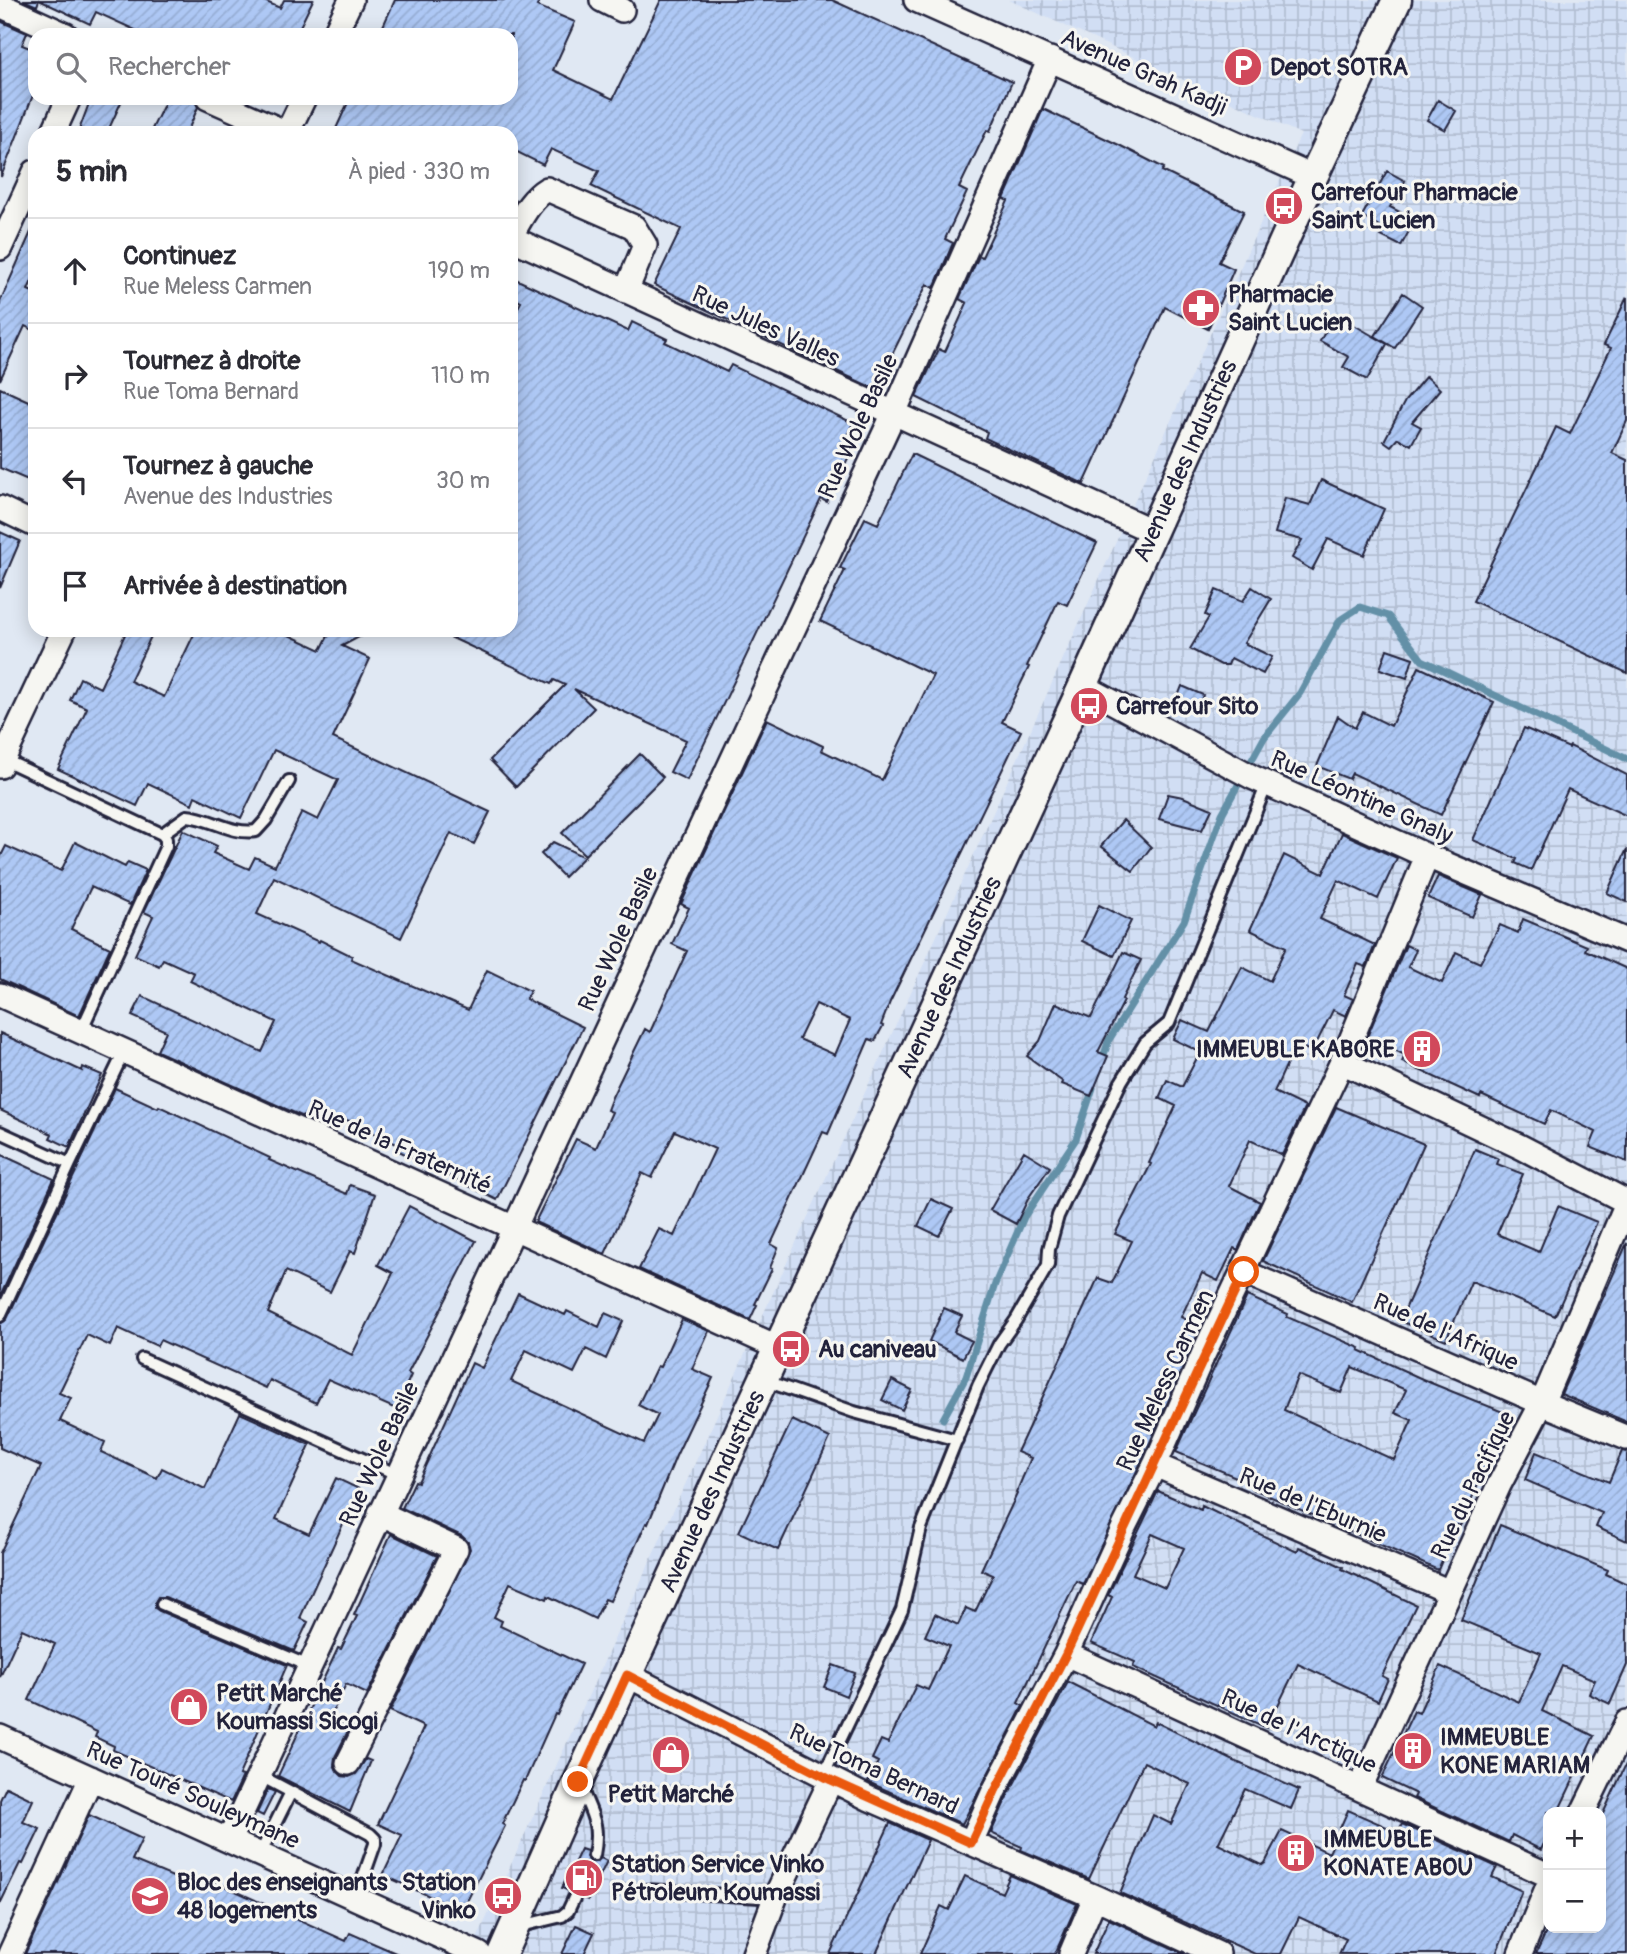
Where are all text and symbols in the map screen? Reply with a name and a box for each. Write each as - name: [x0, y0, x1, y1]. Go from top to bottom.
- street label: Avenue Grah Kadji: [1056, 23, 1231, 122]
- search box: [28, 28, 518, 105]
- parking icon: Depot SOTRA: [1222, 46, 1264, 88]
- icon: search: [52, 48, 90, 86]
- text: Rechercher: [108, 51, 231, 83]
- place label: Depot SOTRA: [1270, 53, 1408, 82]
- text: 5 min: [56, 153, 127, 190]
- text: À pied · 330 m: [348, 157, 490, 186]
- place label: Carrefour Pharmacie Saint Lucien: [1311, 178, 1519, 235]
- bus stop icon: Carrefour Pharmacie Saint Lucien: [1263, 185, 1305, 227]
- text: Continuez: [123, 240, 236, 272]
- icon: ahead: [56, 252, 94, 290]
- text: 190 m: [428, 256, 490, 285]
- text: Rue Meless Carmen: [123, 272, 312, 301]
- street label: Rue Jules Valles: [687, 280, 844, 373]
- place label: Pharmacie Saint Lucien: [1228, 280, 1352, 337]
- pharmacy icon: Pharmacie Saint Lucien: [1180, 287, 1222, 329]
- text: Tournez à droite: [123, 345, 300, 377]
- street label: Rue Wole Basile: [812, 349, 905, 503]
- street label: Avenue des Industries: [1127, 355, 1244, 567]
- icon: right: [56, 357, 94, 395]
- text: 110 m: [431, 361, 490, 390]
- text: Rue Toma Bernard: [123, 377, 299, 406]
- text: Tournez à gauche: [123, 450, 313, 482]
- icon: left: [56, 462, 94, 500]
- text: 30 m: [436, 466, 490, 495]
- text: Avenue des Industries: [123, 482, 333, 511]
- icon: arrive: [56, 567, 94, 605]
- text: Arrivée à destination: [123, 570, 347, 602]
- bus stop icon: Carrefour Sito: [1068, 685, 1110, 727]
- place label: Carrefour Sito: [1116, 692, 1258, 721]
- street label: Rue Léontine Gnaly: [1266, 744, 1457, 851]
- street label: Rue Wole Basile: [572, 862, 665, 1016]
- street label: Avenue des Industries: [890, 872, 1008, 1083]
- building icon: IMMEUBLE KABORE: [1401, 1028, 1443, 1070]
- place label: IMMEUBLE KABORE: [1196, 1035, 1396, 1064]
- street label: Rue de la Fraternité: [303, 1094, 496, 1201]
- route start: [1228, 1256, 1259, 1287]
- street label: Rue Meless Carmen: [1111, 1285, 1220, 1476]
- street label: Rue de l'Afrique: [1369, 1288, 1523, 1377]
- bus stop icon: Au caniveau: [770, 1328, 812, 1370]
- place label: Au caniveau: [818, 1335, 937, 1364]
- street label: Rue Wole Basile: [333, 1377, 426, 1531]
- street label: Avenue des Industries: [653, 1386, 771, 1597]
- street label: Rue du Pacifique: [1425, 1406, 1522, 1564]
- street label: Rue de l'Eburnie: [1235, 1461, 1391, 1550]
- place label: Petit Marché Koumassi Sicogi: [216, 1679, 378, 1736]
- street label: Rue de l'Arctique: [1217, 1683, 1381, 1780]
- shop icon: Petit Marché Koumassi Sicogi: [168, 1686, 210, 1728]
- street label: Rue Toma Bernard: [784, 1718, 963, 1821]
- place label: IMMEUBLE KONE MARIAM: [1440, 1723, 1590, 1780]
- building icon: IMMEUBLE KONE MARIAM: [1392, 1730, 1434, 1772]
- shop icon: Petit Marché: [650, 1734, 692, 1776]
- street label: Rue Touré Souleymane: [82, 1735, 304, 1856]
- route end: [562, 1766, 593, 1797]
- place label: Petit Marché: [607, 1780, 735, 1809]
- map controls: [1543, 1807, 1606, 1933]
- button: +: [1543, 1807, 1606, 1870]
- place label: IMMEUBLE KONATE ABOU: [1323, 1825, 1473, 1882]
- building icon: IMMEUBLE KONATE ABOU: [1275, 1832, 1317, 1874]
- place label: Station Service Vinko Pétroleum Koumassi: [611, 1850, 824, 1907]
- fuel station icon: Station Service Vinko Pétroleum Koumassi: [563, 1857, 605, 1899]
- place label: Bloc des enseignants 48 logements: [177, 1868, 388, 1925]
- place label: Station Vinko: [402, 1868, 476, 1925]
- button: −: [1543, 1870, 1606, 1933]
- school or university icon: Bloc des enseignants 48 logements: [129, 1875, 171, 1917]
- bus stop icon: Station Vinko: [482, 1875, 524, 1917]

